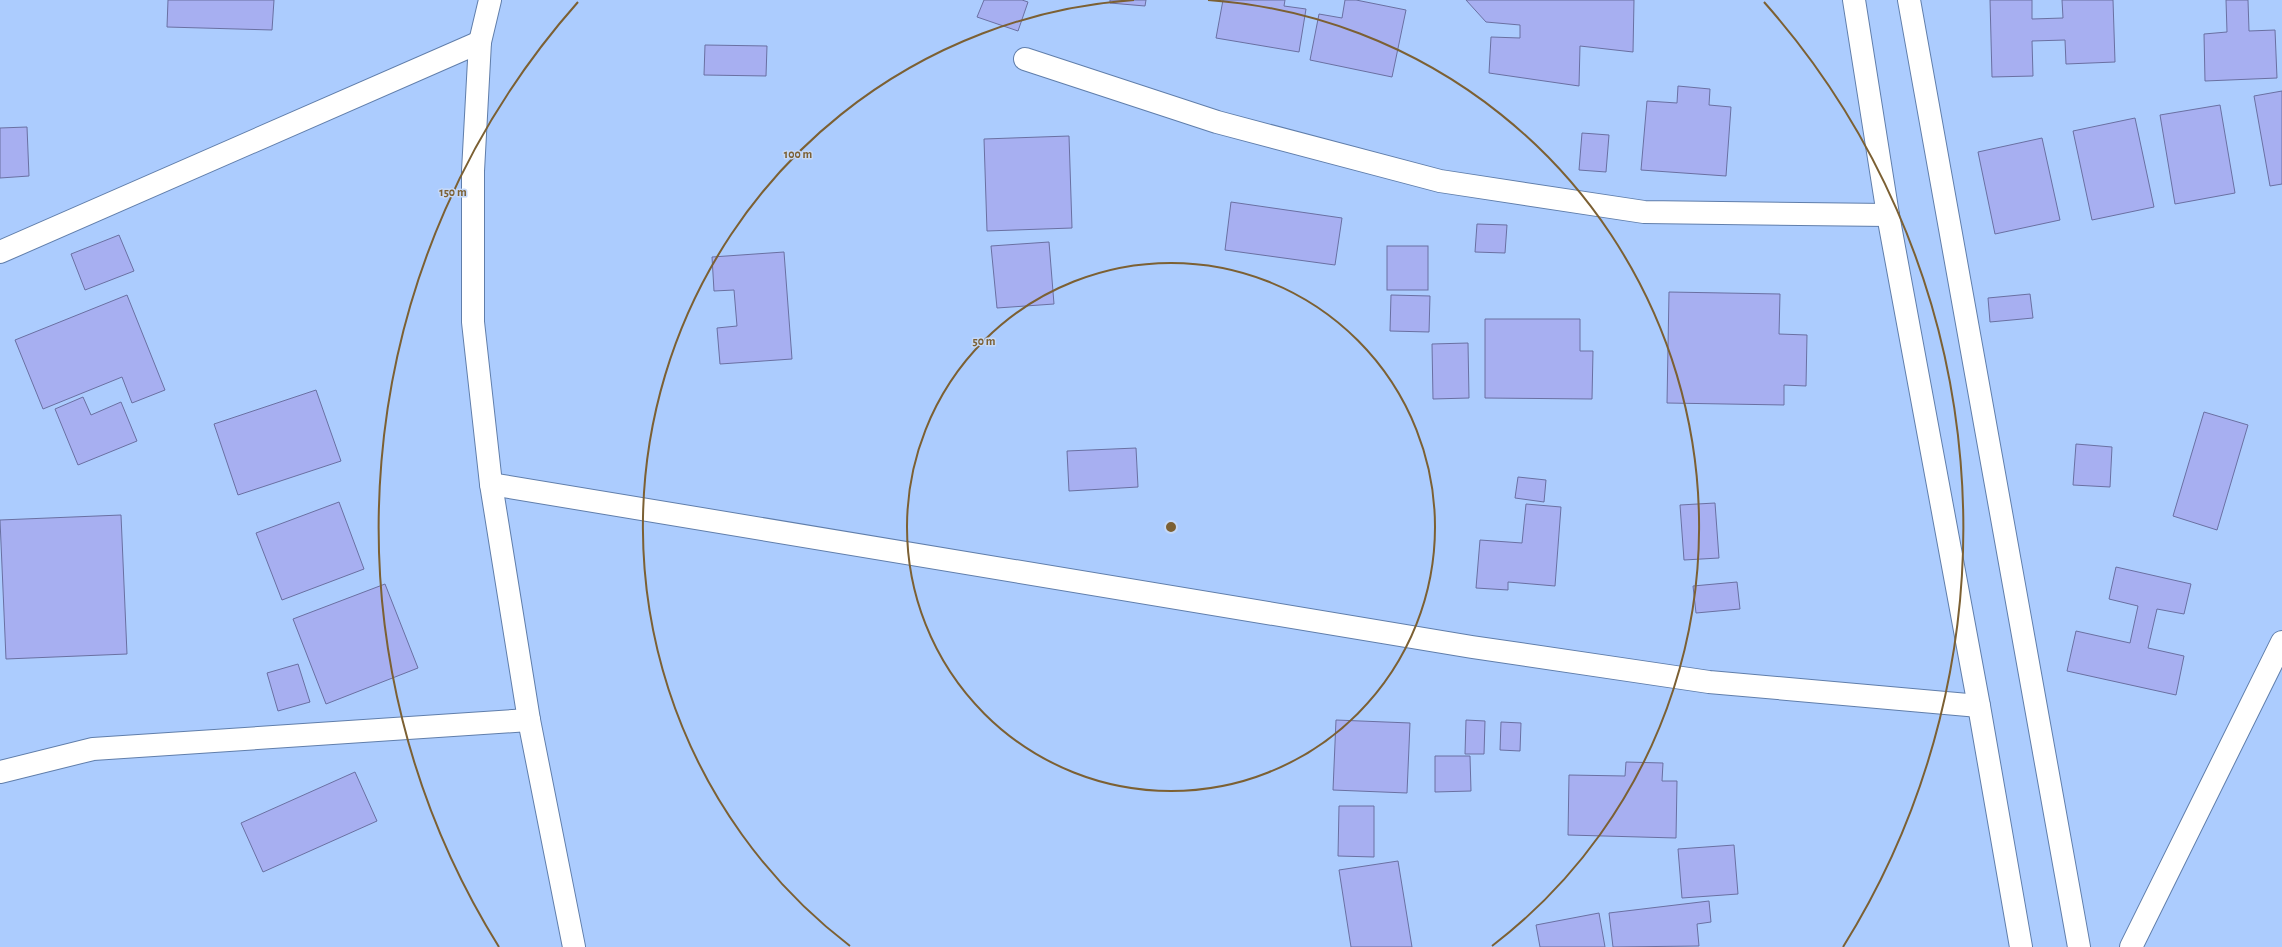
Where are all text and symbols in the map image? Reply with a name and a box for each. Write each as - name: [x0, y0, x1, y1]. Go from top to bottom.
- text: 100 m: [784, 148, 812, 160]
- text: 150 m: [439, 186, 467, 198]
- text: 50 m: [973, 335, 996, 347]
- centre of rings: [1164, 520, 1178, 534]

